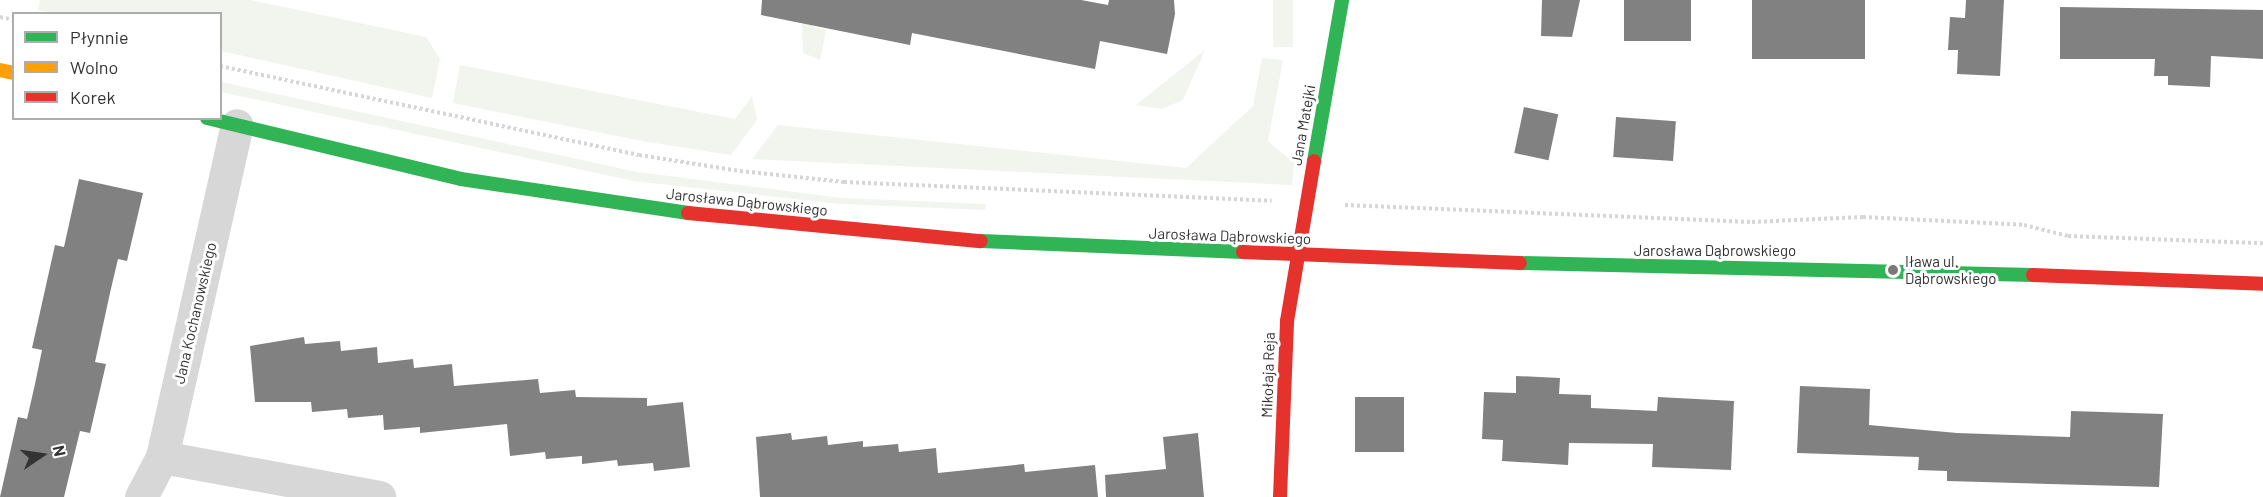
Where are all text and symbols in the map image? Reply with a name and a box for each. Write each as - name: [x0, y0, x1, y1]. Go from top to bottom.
- legend: [12, 12, 222, 120]
- text: Płynnie: [70, 26, 129, 48]
- text: Wolno: [70, 56, 118, 78]
- street label: Jana Matejki: [1287, 83, 1319, 167]
- text: Korek: [70, 86, 116, 108]
- street label: Jarosława Dąbrowskiego: [665, 185, 829, 219]
- street label: Jarosława Dąbrowskiego: [1148, 224, 1312, 248]
- street label: Jana Kochanowskiego: [170, 240, 220, 386]
- street label: Jarosława Dąbrowskiego: [1634, 242, 1796, 260]
- place label: Iława ul. Dąbrowskiego: [1905, 252, 1996, 287]
- marker: Iława ul. Dąbrowskiego: [1886, 263, 1900, 277]
- street label: Mikołaja Reja: [1258, 332, 1278, 418]
- north arrow: [12, 425, 72, 485]
- text: N: [50, 444, 70, 458]

